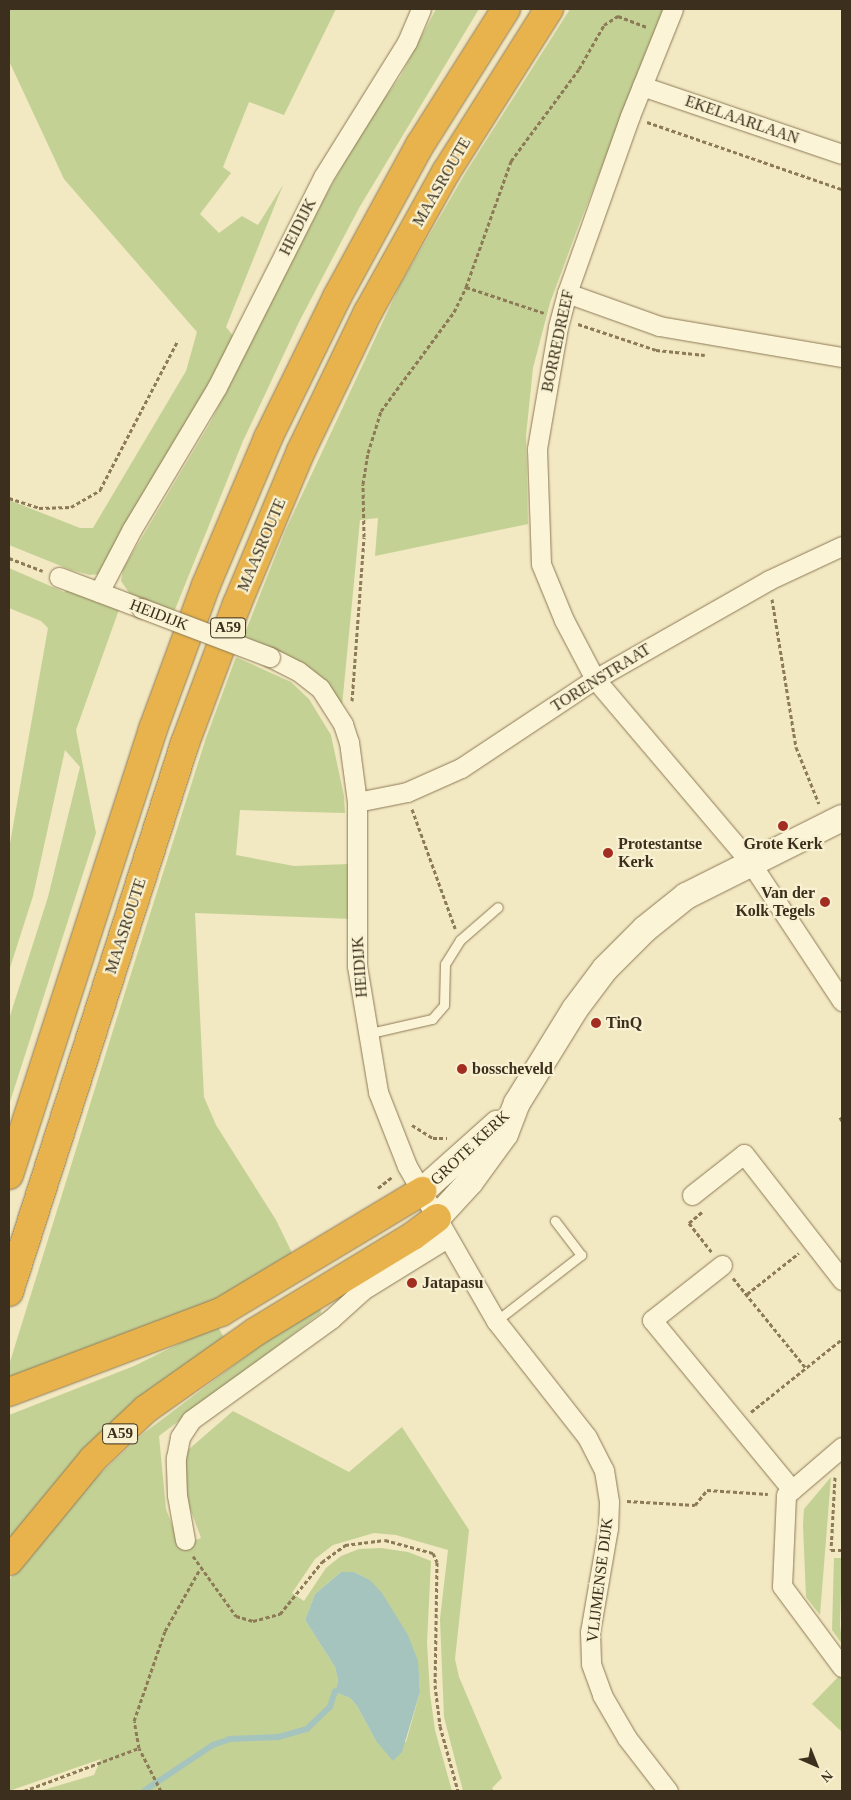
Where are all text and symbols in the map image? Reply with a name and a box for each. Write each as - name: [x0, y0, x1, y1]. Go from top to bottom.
- street label: EKELAARLAAN: [683, 92, 801, 148]
- street label: MAASROUTE: [409, 134, 475, 230]
- street label: HEIDIJK: [276, 195, 320, 259]
- street label: BORREDREEF: [538, 288, 578, 394]
- street label: MAASROUTE: [234, 495, 290, 595]
- street label: HEIDIJK: [127, 595, 191, 635]
- road number: A59: [209, 616, 247, 640]
- street label: TORENSTRAAT: [548, 640, 654, 716]
- marker: Grote Kerk: [777, 820, 789, 832]
- place label: Protestantse Kerk: [618, 834, 702, 872]
- place label: Grote Kerk: [743, 834, 823, 854]
- marker: Protestantse Kerk: [602, 847, 614, 859]
- street label: MAASROUTE: [101, 876, 151, 976]
- place label: Van der Kolk Tegels: [735, 883, 815, 921]
- marker: Van der Kolk Tegels: [819, 896, 831, 908]
- street label: HEIDIJK: [348, 936, 372, 998]
- place label: TinQ: [606, 1013, 642, 1033]
- marker: TinQ: [590, 1017, 602, 1029]
- place label: bosscheveld: [472, 1059, 553, 1079]
- marker: bosscheveld: [456, 1063, 468, 1075]
- street label: GROTE KERK: [427, 1107, 513, 1189]
- place label: Jatapasu: [422, 1273, 483, 1293]
- marker: Jatapasu: [406, 1277, 418, 1289]
- road number: A59: [101, 1422, 139, 1446]
- street label: VLIJMENSE DIJK: [583, 1516, 617, 1644]
- north arrow: [791, 1740, 841, 1790]
- text: N: [818, 1767, 836, 1785]

